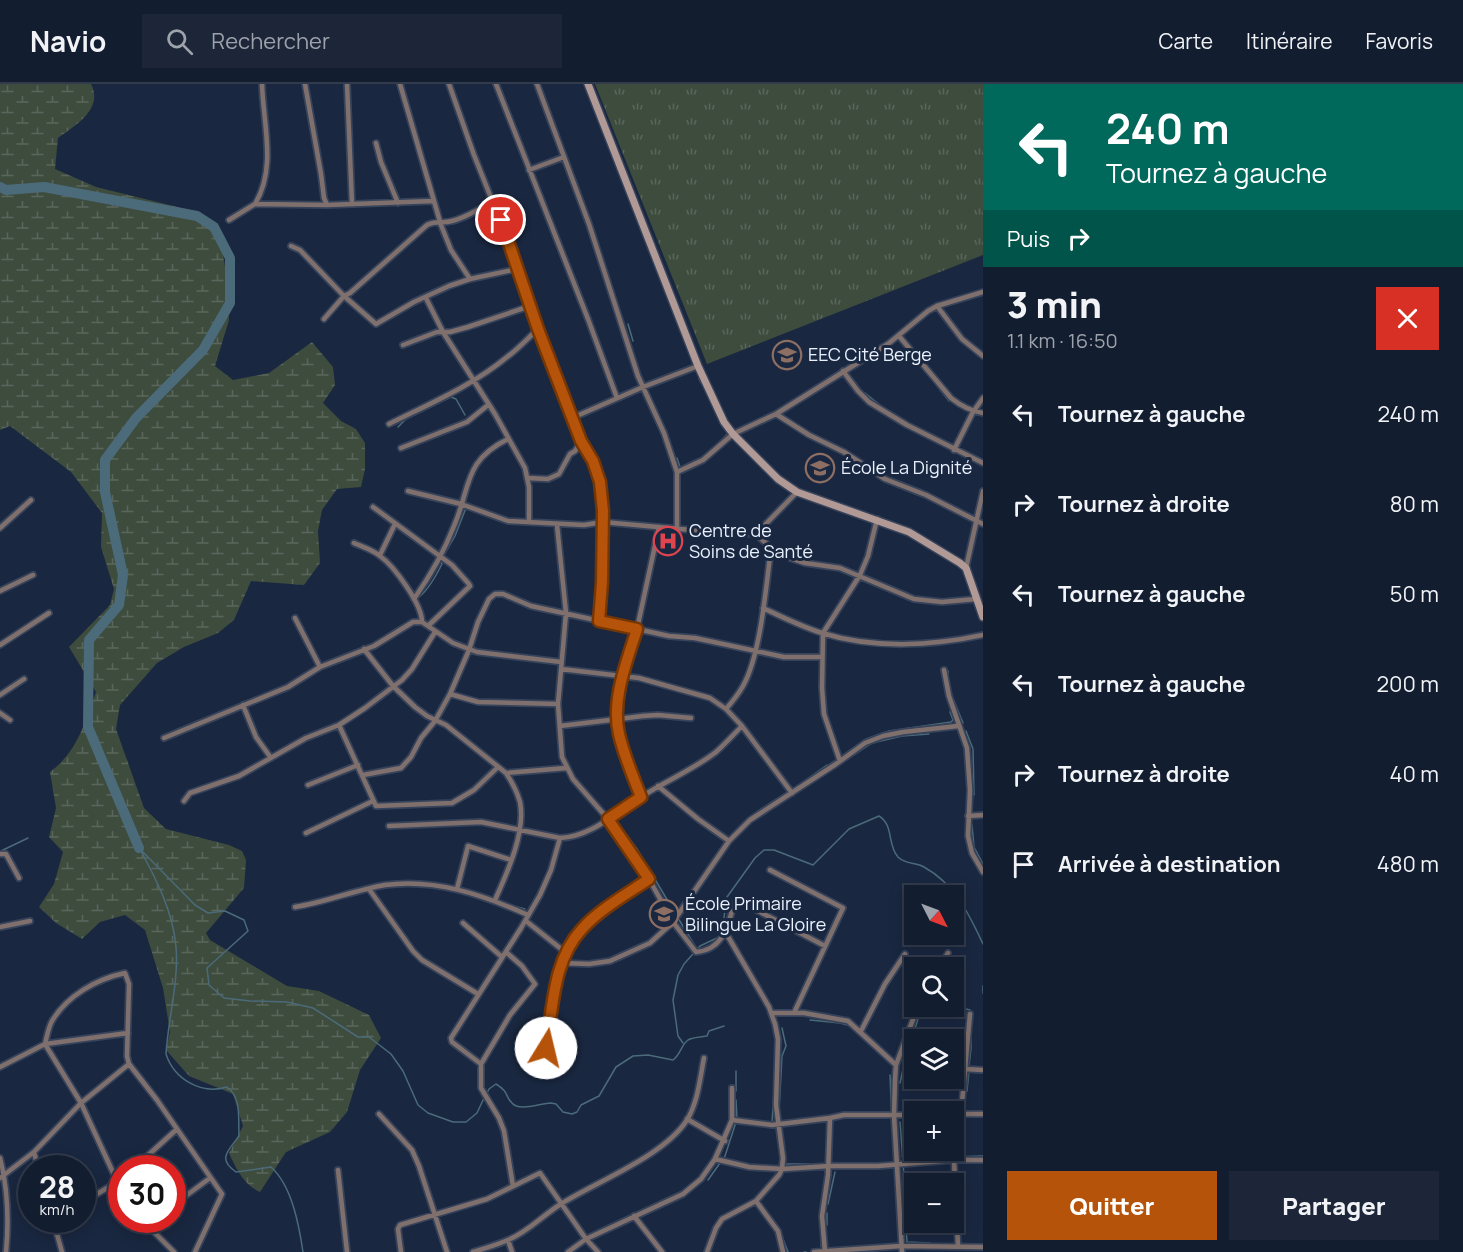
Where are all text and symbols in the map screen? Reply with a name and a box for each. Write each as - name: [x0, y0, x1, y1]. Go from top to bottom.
- search box: [142, 14, 562, 68]
- text: Navio: [30, 22, 106, 60]
- icon: search: [163, 25, 196, 58]
- text: Rechercher: [211, 26, 330, 56]
- text: Carte: [1159, 27, 1213, 55]
- text: Itinéraire: [1246, 27, 1332, 55]
- text: Favoris: [1365, 27, 1433, 55]
- text: 240 m: [1106, 99, 1230, 157]
- icon: left: [1007, 108, 1085, 186]
- text: Tournez à gauche: [1106, 154, 1327, 191]
- pin: [475, 194, 526, 245]
- icon: arrive: [484, 203, 517, 236]
- icon: right: [1062, 222, 1095, 255]
- text: Puis: [1007, 224, 1050, 254]
- text: 3 min: [1007, 280, 1102, 329]
- button: close: [1376, 287, 1439, 350]
- text: 1.1 km · 16:50: [1007, 327, 1118, 354]
- school or university icon: EEC Cité Berge: [771, 339, 803, 371]
- place label: EEC Cité Berge: [808, 342, 932, 366]
- icon: left: [1007, 398, 1040, 431]
- text: Tournez à gauche: [1058, 399, 1245, 429]
- text: 240 m: [1377, 399, 1439, 429]
- school or university icon: École La Dignité: [804, 452, 836, 484]
- place label: École La Dignité: [841, 455, 972, 479]
- icon: right: [1007, 488, 1040, 521]
- text: Tournez à droite: [1058, 489, 1230, 519]
- text: 80 m: [1390, 489, 1439, 519]
- place label: Centre de Soins de Santé: [689, 518, 813, 563]
- hospital icon: Centre de Soins de Santé: [652, 525, 684, 557]
- icon: left: [1007, 578, 1040, 611]
- text: Tournez à gauche: [1058, 579, 1245, 609]
- text: 50 m: [1390, 579, 1439, 609]
- icon: left: [1007, 668, 1040, 701]
- text: Tournez à gauche: [1058, 669, 1245, 699]
- text: 200 m: [1377, 669, 1439, 699]
- icon: right: [1007, 758, 1040, 791]
- text: Tournez à droite: [1058, 759, 1230, 789]
- text: 40 m: [1390, 759, 1439, 789]
- icon: arrive: [1007, 848, 1040, 881]
- text: Arrivée à destination: [1058, 849, 1281, 879]
- text: 480 m: [1377, 849, 1439, 879]
- north arrow: [904, 885, 964, 945]
- map controls: [904, 885, 964, 1233]
- place label: École Primaire Bilingue La Gloire: [685, 891, 826, 936]
- school or university icon: École Primaire Bilingue La Gloire: [648, 898, 680, 930]
- button: search: [904, 957, 964, 1017]
- position arrow: [514, 1016, 578, 1080]
- button: layers: [904, 1029, 964, 1089]
- button: +: [904, 1101, 964, 1161]
- speed limit sign: 30: [108, 1155, 186, 1233]
- text: 28: [39, 1166, 75, 1207]
- button: Quitter: [1007, 1171, 1217, 1240]
- button: Partager: [1229, 1171, 1439, 1240]
- button: −: [904, 1173, 964, 1233]
- text: km/h: [40, 1199, 74, 1220]

